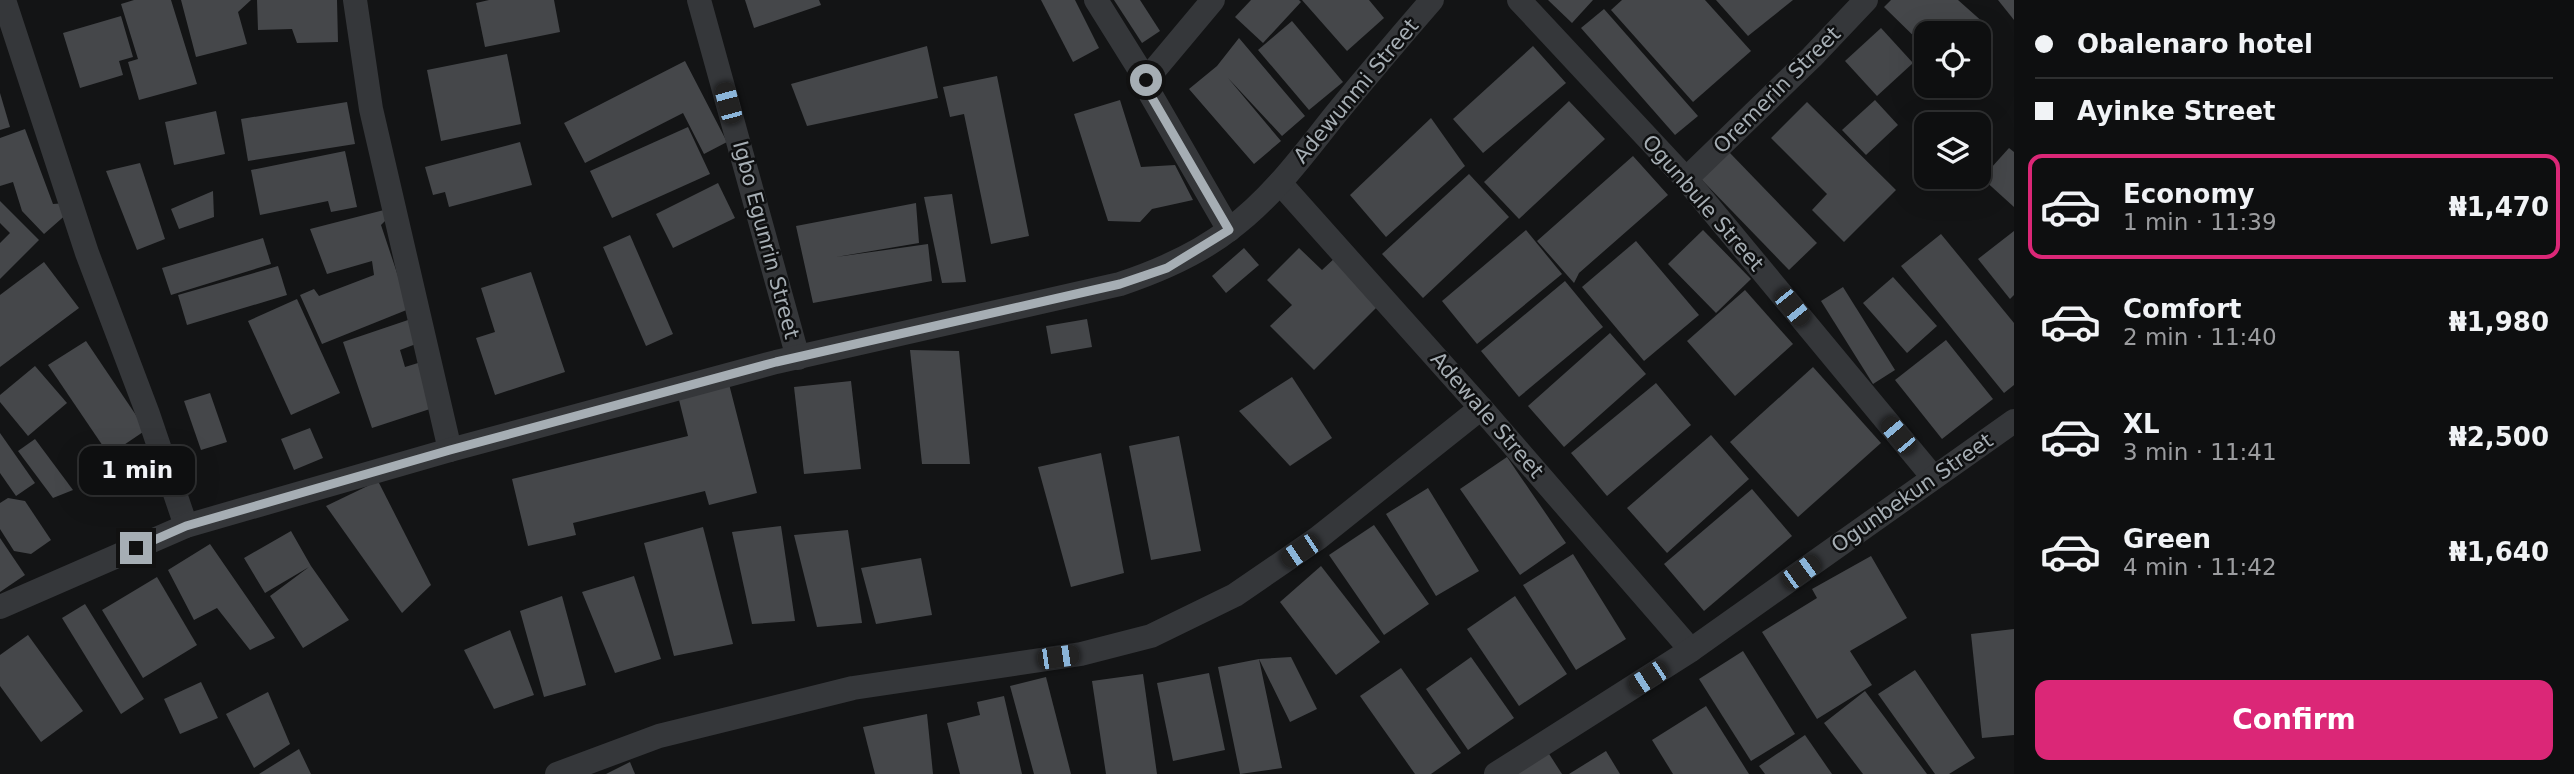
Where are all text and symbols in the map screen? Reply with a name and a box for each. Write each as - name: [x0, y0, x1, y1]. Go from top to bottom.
- street label: Adewunmi Street: [1289, 14, 1423, 168]
- map controls: [1914, 21, 1991, 189]
- button: locate: [1914, 21, 1991, 98]
- street label: Oremerin Street: [1709, 22, 1845, 158]
- text: Obalenaro hotel: [2077, 29, 2313, 59]
- route start: [1130, 64, 1162, 96]
- car: [713, 80, 744, 126]
- text: Ayinke Street: [2077, 96, 2276, 126]
- button: layers: [1914, 112, 1991, 189]
- street label: Ogunbule Street: [1637, 130, 1769, 276]
- street label: Igbo Egunrin Street: [728, 138, 804, 342]
- icon: car: [2039, 175, 2102, 238]
- text: Economy: [2123, 179, 2254, 209]
- text: ₦1,470: [2449, 192, 2549, 222]
- text: 1 min · 11:39: [2123, 209, 2277, 235]
- car: [1771, 284, 1814, 330]
- icon: car: [2039, 290, 2102, 353]
- text: Comfort: [2123, 294, 2241, 324]
- text: ₦1,980: [2449, 307, 2549, 337]
- text: 2 min · 11:40: [2123, 324, 2277, 350]
- street label: Adewale Street: [1426, 347, 1548, 483]
- icon: car: [2039, 405, 2102, 468]
- text: XL: [2123, 409, 2160, 439]
- car: [1877, 412, 1920, 458]
- text: ₦2,500: [2449, 422, 2549, 452]
- street label: Ogunbekun Street: [1827, 428, 1997, 558]
- text: 3 min · 11:41: [2123, 439, 2277, 465]
- callout: 1 min: [78, 447, 194, 496]
- text: 1 min: [101, 457, 173, 483]
- icon: car: [2039, 520, 2102, 583]
- text: Green: [2123, 524, 2211, 554]
- car: [1277, 531, 1324, 571]
- route end: [120, 532, 152, 564]
- text: ₦1,640: [2449, 537, 2549, 567]
- car: [1778, 551, 1825, 593]
- text: 4 min · 11:42: [2123, 554, 2277, 580]
- car: [1036, 644, 1081, 670]
- car: [1625, 658, 1672, 698]
- button: Confirm: [2035, 680, 2553, 760]

